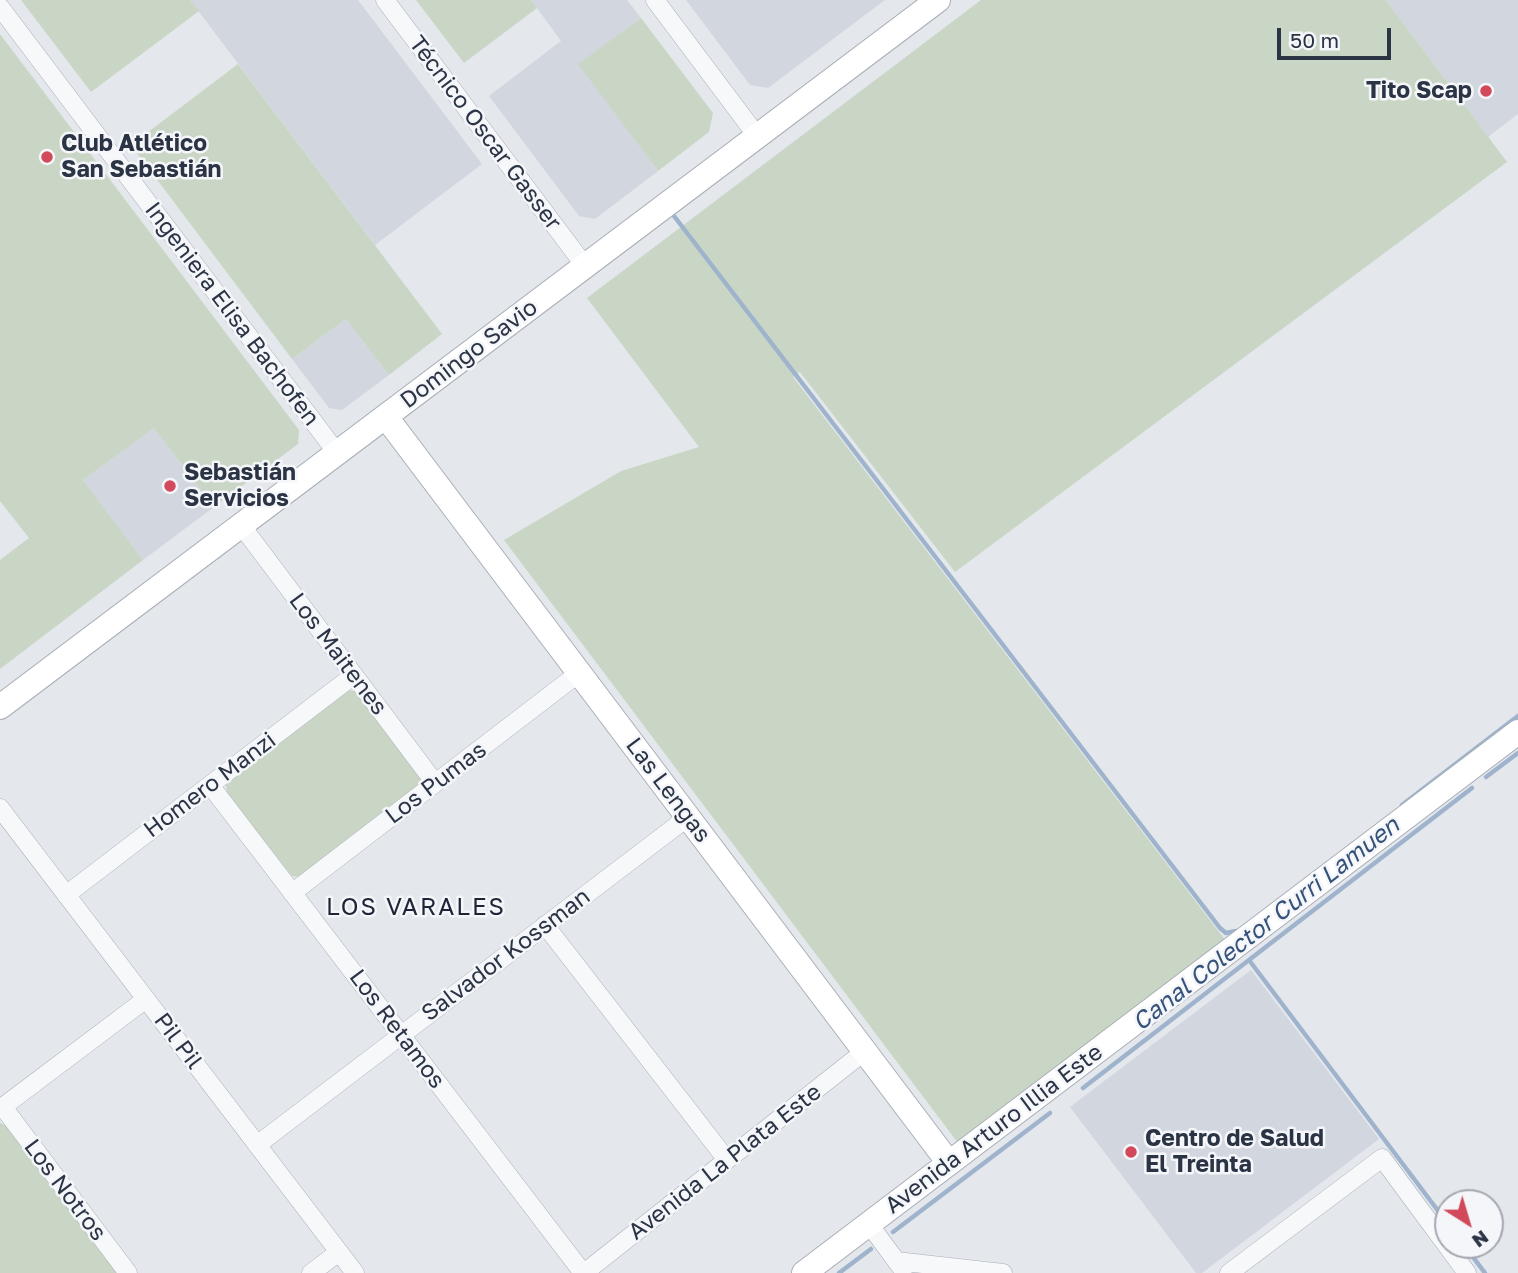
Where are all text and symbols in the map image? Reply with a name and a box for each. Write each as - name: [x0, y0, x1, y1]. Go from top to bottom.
- scale bar: [1280, 14, 1394, 58]
- text: 50 m: [1290, 27, 1339, 53]
- street label: Técnico Oscar Gasser: [403, 31, 567, 235]
- place label: Tito Scap: [1366, 77, 1472, 105]
- marker: Tito Scap: [1478, 83, 1494, 99]
- place label: Club Atlético San Sebastián: [61, 130, 221, 184]
- marker: Club Atlético San Sebastián: [39, 149, 55, 165]
- street label: Ingeniera Elisa Bachofen: [139, 197, 325, 431]
- street label: Domingo Savio: [395, 294, 543, 414]
- place label: Sebastián Servicios: [184, 459, 296, 513]
- marker: Sebastián Servicios: [162, 478, 178, 494]
- street label: Los Maitenes: [283, 587, 393, 721]
- street label: Homero Manzi: [139, 726, 281, 844]
- street label: Las Lengas: [620, 732, 716, 848]
- street label: Los Pumas: [380, 736, 492, 830]
- water label: Canal Colector Curri Lamuen: [1127, 811, 1405, 1037]
- street label: Salvador Kossman: [416, 883, 596, 1027]
- district label: LOS VARALES: [327, 893, 505, 921]
- street label: Los Retamos: [343, 964, 451, 1094]
- street label: Pil Pil: [148, 1008, 208, 1074]
- street label: Avenida Arturo Illia Este: [880, 1038, 1108, 1220]
- street label: Avenida La Plata Este: [623, 1078, 827, 1246]
- place label: Centro de Salud El Treinta: [1145, 1125, 1324, 1179]
- street label: Los Notros: [18, 1134, 112, 1246]
- marker: Centro de Salud El Treinta: [1123, 1144, 1139, 1160]
- north arrow: [1434, 1189, 1504, 1259]
- text: N: [1468, 1226, 1493, 1253]

